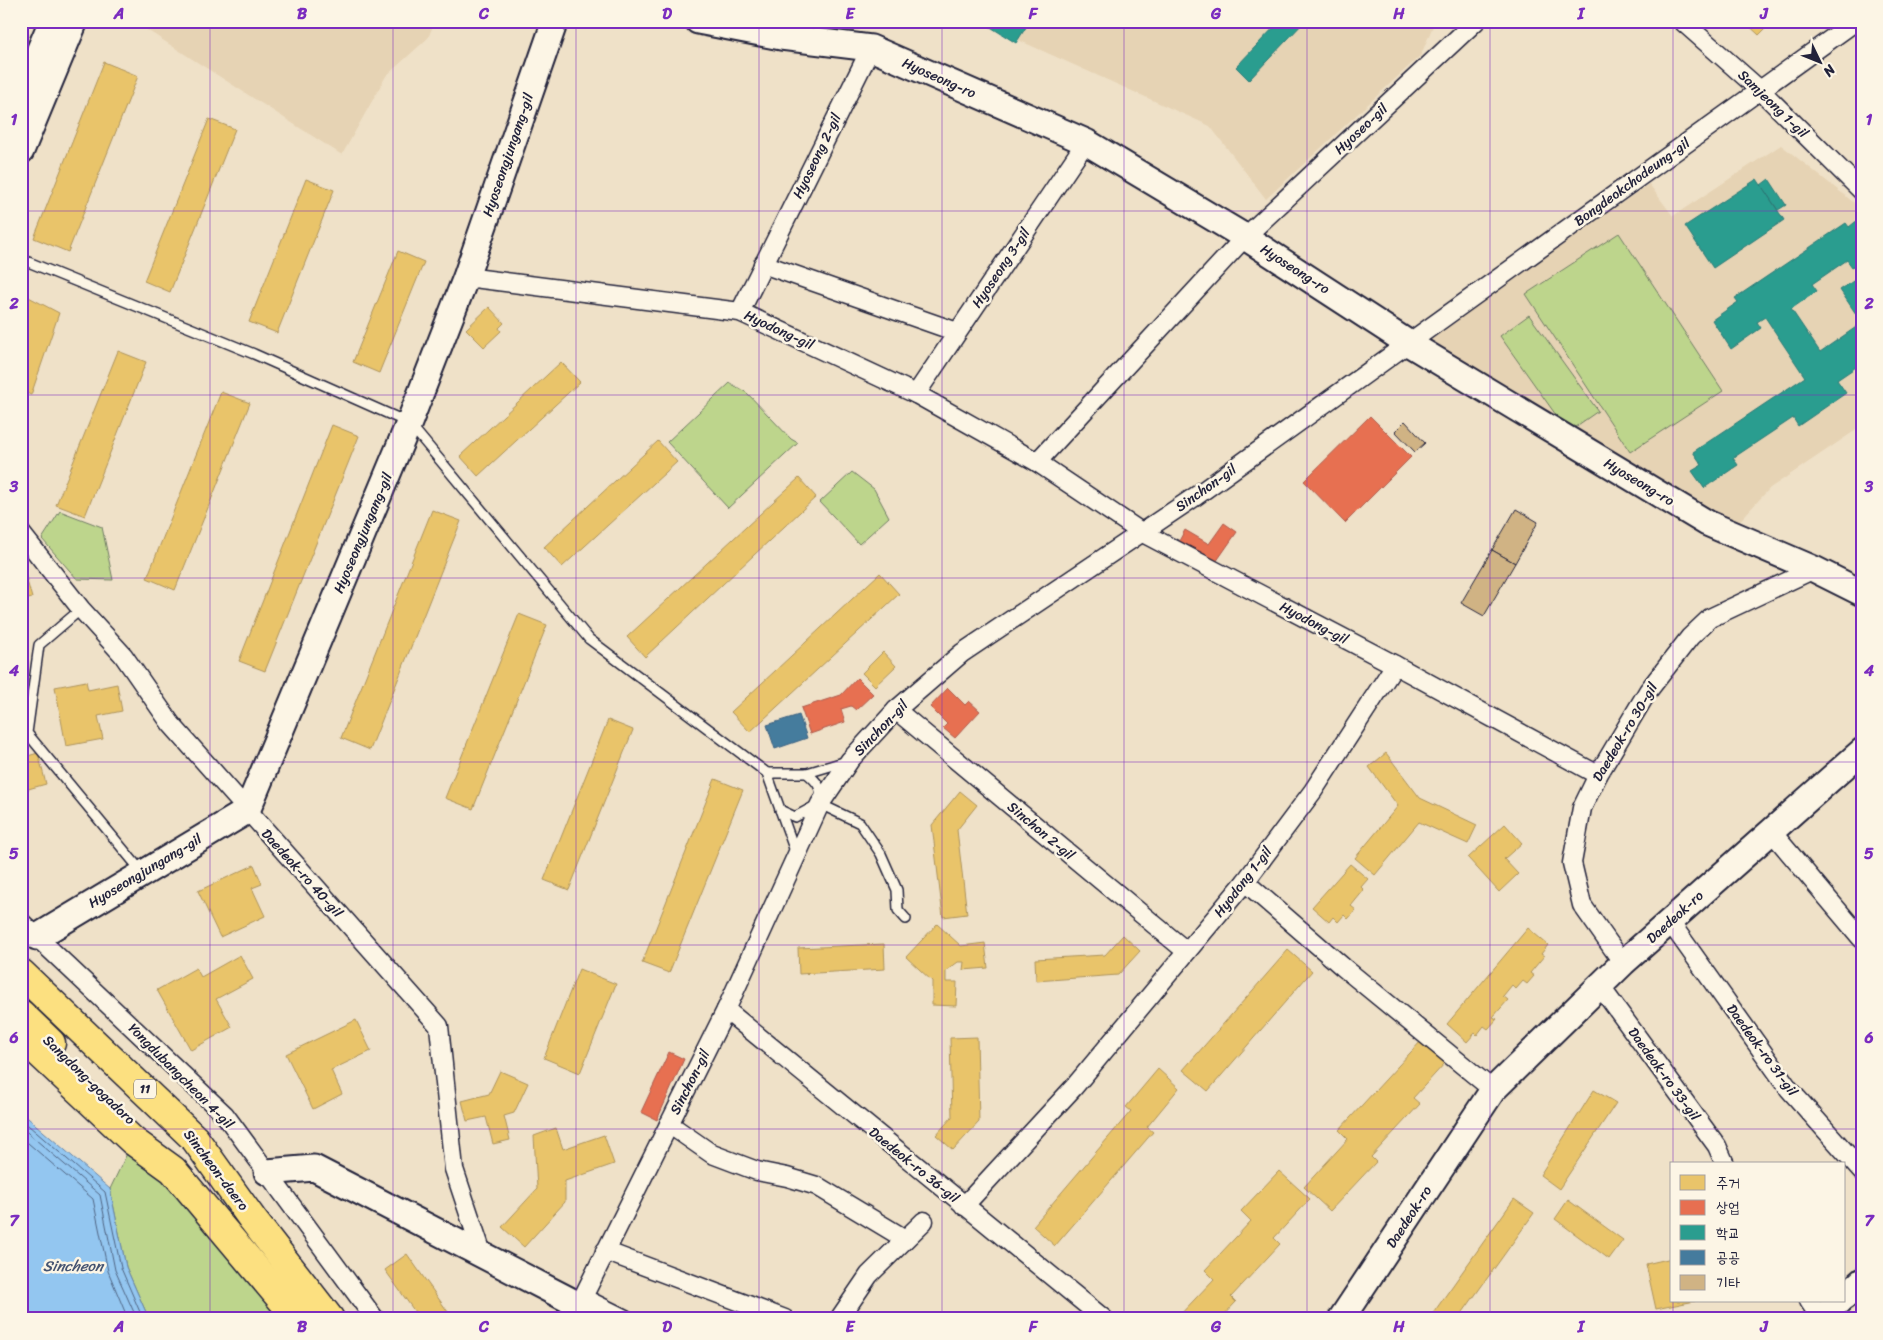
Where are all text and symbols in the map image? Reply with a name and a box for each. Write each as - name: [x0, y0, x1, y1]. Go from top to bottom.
- text: A: [113, 0, 124, 28]
- text: B: [297, 0, 308, 28]
- text: C: [478, 0, 490, 28]
- text: D: [662, 0, 672, 28]
- text: E: [846, 0, 856, 28]
- text: F: [1028, 0, 1039, 28]
- text: G: [1210, 0, 1222, 28]
- text: H: [1392, 0, 1405, 28]
- text: I: [1577, 0, 1586, 28]
- text: J: [1759, 0, 1769, 28]
- north arrow: [1796, 38, 1846, 88]
- street label: Hyoseong-ro: [898, 51, 980, 105]
- text: N: [1816, 58, 1842, 83]
- street label: Samjeong 1-gil: [1732, 63, 1815, 145]
- street label: Hyoseongjungang-gil: [475, 89, 541, 220]
- street label: Hyoseo-gil: [1328, 97, 1394, 161]
- text: 1: [11, 105, 18, 134]
- text: 1: [1866, 105, 1873, 134]
- street label: Hyoseong 2-gil: [785, 108, 849, 203]
- street label: Bongdeokchodeung-gil: [1568, 130, 1696, 233]
- street label: Hyoseong 3-gil: [965, 222, 1038, 313]
- street label: Hyoseong-ro: [1255, 237, 1335, 301]
- text: 2: [8, 289, 19, 318]
- text: 2: [1863, 289, 1874, 318]
- street label: Hyodong-gil: [740, 303, 819, 358]
- street label: Hyoseong-ro: [1599, 451, 1679, 513]
- street label: Sinchon-gil: [1170, 457, 1243, 518]
- street label: Hyoseongjungang-gil: [326, 468, 400, 597]
- text: 3: [9, 472, 19, 501]
- text: 3: [1864, 472, 1874, 501]
- street label: Hyodong-gil: [1275, 594, 1354, 652]
- text: 4: [8, 656, 19, 685]
- text: 4: [1863, 656, 1874, 685]
- street label: Daedeok-ro 30-gil: [1585, 677, 1665, 787]
- street label: Sinchon-gil: [847, 693, 915, 762]
- street label: Sinchon 2-gil: [1001, 795, 1081, 868]
- street label: Daedeok-ro 40-gil: [255, 823, 350, 924]
- street label: Hyoseongjungang-gil: [83, 826, 208, 915]
- text: 5: [9, 839, 19, 868]
- text: 5: [1864, 839, 1874, 868]
- street label: Hyodong 1-gil: [1207, 840, 1279, 923]
- street label: Daedeok-ro: [1640, 884, 1710, 950]
- street label: Daedeok-ro 31-gil: [1720, 998, 1805, 1102]
- street label: Yongdubangcheon 4-gil: [122, 1017, 241, 1136]
- street label: Daedeok-ro 33-gil: [1621, 1022, 1707, 1127]
- text: 6: [8, 1023, 19, 1052]
- text: 6: [1863, 1023, 1874, 1052]
- street label: Sangdong-gogadoro: [37, 1029, 141, 1131]
- street label: Sinchon-gil: [663, 1044, 718, 1119]
- road number: 11: [134, 1080, 156, 1098]
- street label: Daedeok-ro 36-gil: [863, 1120, 966, 1210]
- street label: Sincheon-daero: [177, 1124, 255, 1216]
- legend: [1670, 1162, 1846, 1302]
- text: 주거: [1716, 1170, 1740, 1196]
- street label: Daedeok-ro: [1379, 1181, 1439, 1253]
- text: 상업: [1716, 1194, 1740, 1220]
- text: 7: [9, 1206, 20, 1235]
- text: 7: [1864, 1206, 1875, 1235]
- text: 학교: [1716, 1220, 1740, 1246]
- text: 공공: [1716, 1244, 1740, 1270]
- water label: Sincheon: [43, 1253, 105, 1279]
- text: 기타: [1716, 1270, 1740, 1296]
- text: A: [113, 1312, 124, 1340]
- text: B: [297, 1312, 308, 1340]
- text: C: [478, 1312, 490, 1340]
- text: D: [662, 1312, 672, 1340]
- text: E: [846, 1312, 856, 1340]
- text: F: [1028, 1312, 1039, 1340]
- text: G: [1210, 1312, 1222, 1340]
- text: H: [1392, 1312, 1405, 1340]
- text: I: [1577, 1312, 1586, 1340]
- text: J: [1759, 1312, 1769, 1340]

